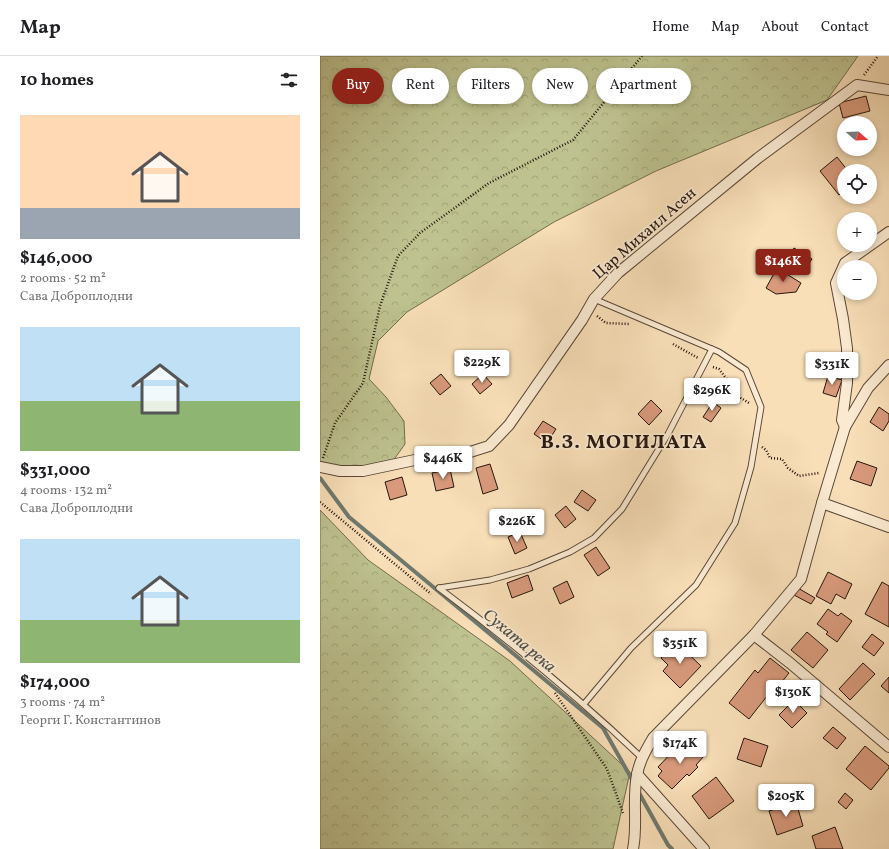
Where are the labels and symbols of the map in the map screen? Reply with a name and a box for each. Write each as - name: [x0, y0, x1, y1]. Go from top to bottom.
- north arrow: [837, 116, 877, 156]
- street label: Цар Михаил Асен: [589, 183, 702, 285]
- pin: $146K: [755, 249, 811, 283]
- pin: $229K: [454, 350, 510, 384]
- pin: $331K: [804, 352, 860, 386]
- pin: $296K: [684, 378, 740, 412]
- district label: В.З. МОГИЛАТА: [540, 429, 708, 457]
- pin: $446K: [415, 446, 471, 480]
- pin: $226K: [489, 509, 545, 543]
- water label: Сухата река: [478, 604, 560, 678]
- pin: $351K: [652, 631, 708, 665]
- pin: $130K: [765, 680, 821, 714]
- pin: $174K: [652, 731, 708, 765]
- pin: $205K: [758, 784, 814, 818]

